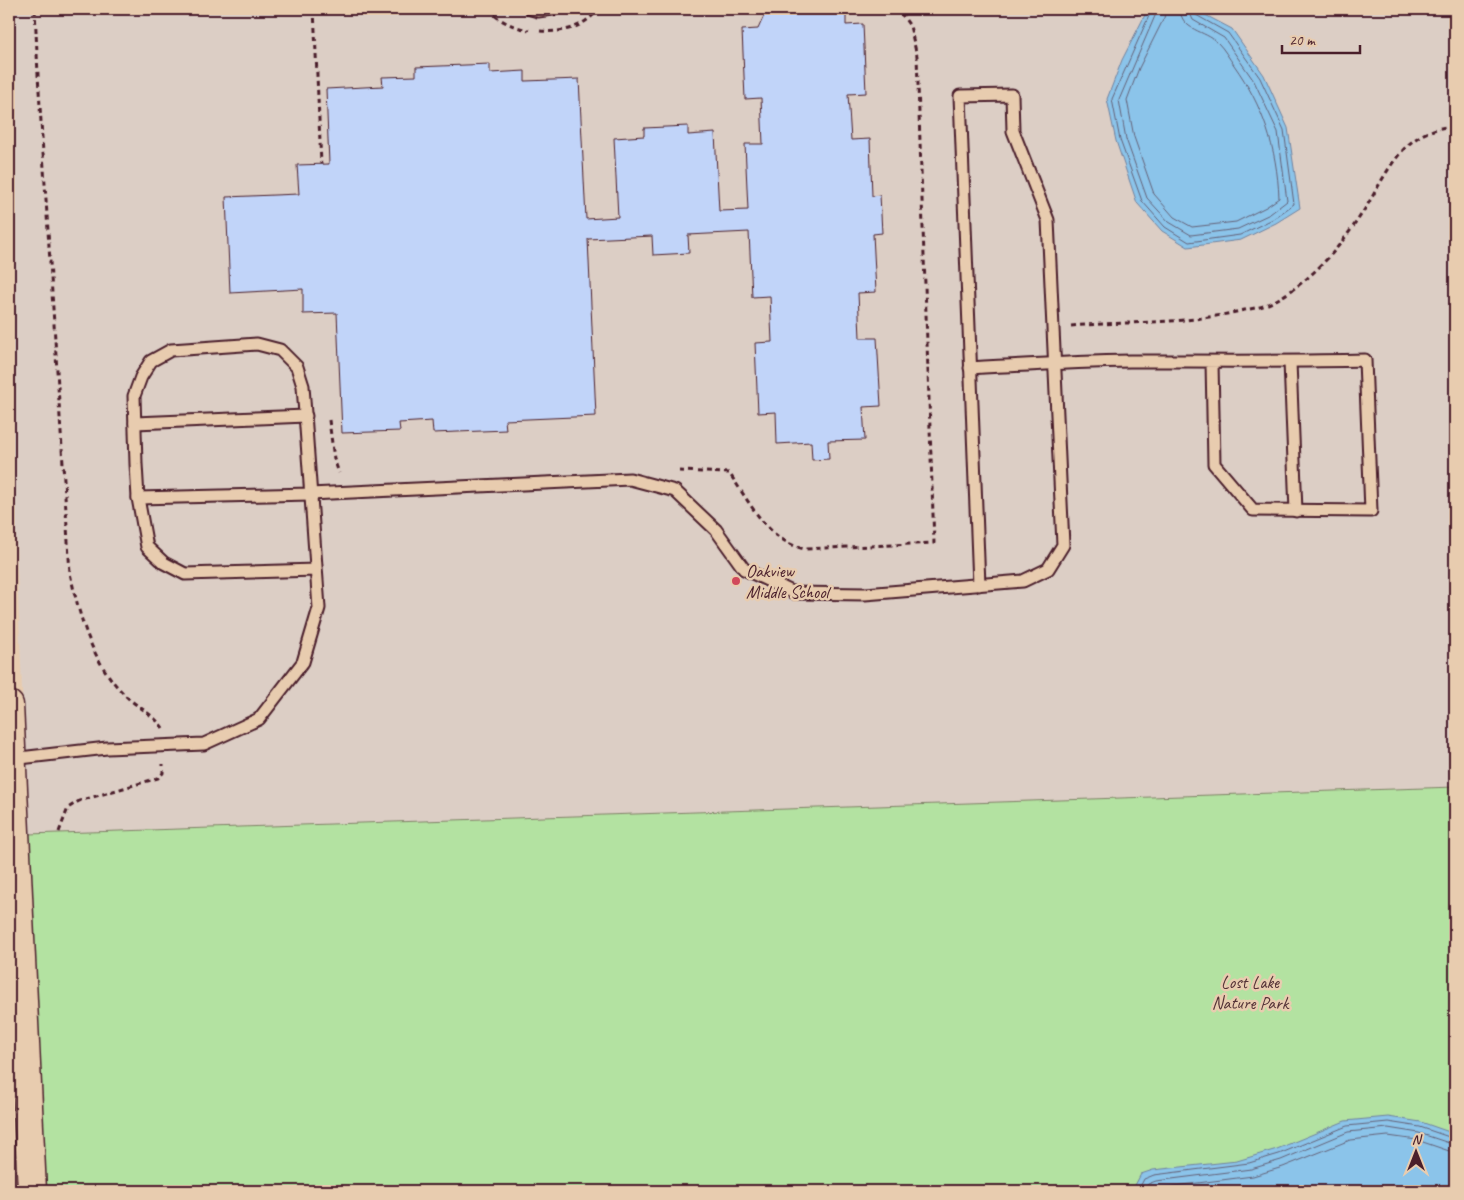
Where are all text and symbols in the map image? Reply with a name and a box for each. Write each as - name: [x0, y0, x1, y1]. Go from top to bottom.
- scale bar: [1282, 22, 1359, 54]
- text: 20 m: [1289, 31, 1316, 50]
- place label: Oakview Middle School: [746, 560, 832, 603]
- marker: Oakview Middle School: [730, 575, 742, 587]
- park label: Lost Lake Nature Park: [1212, 971, 1290, 1014]
- north arrow: [1392, 1128, 1442, 1178]
- text: N: [1412, 1131, 1423, 1148]

